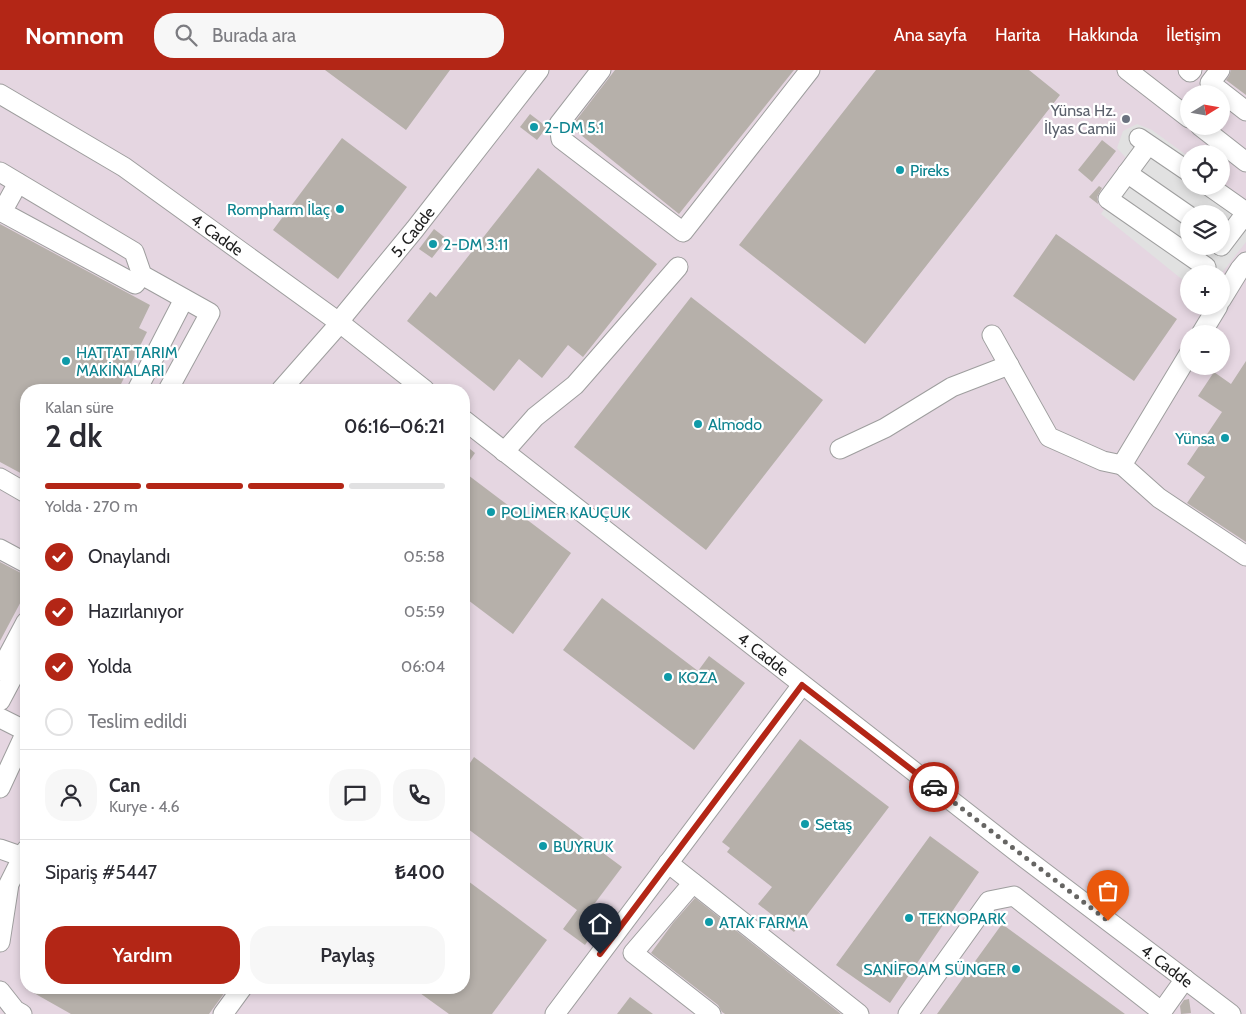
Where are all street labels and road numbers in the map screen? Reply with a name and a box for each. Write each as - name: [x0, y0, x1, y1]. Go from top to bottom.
- street label: 5. Cadde: [387, 203, 438, 261]
- street label: 4. Cadde: [188, 209, 247, 260]
- street label: 4. Cadde: [734, 628, 793, 680]
- street label: 4. Cadde: [1138, 940, 1197, 991]

